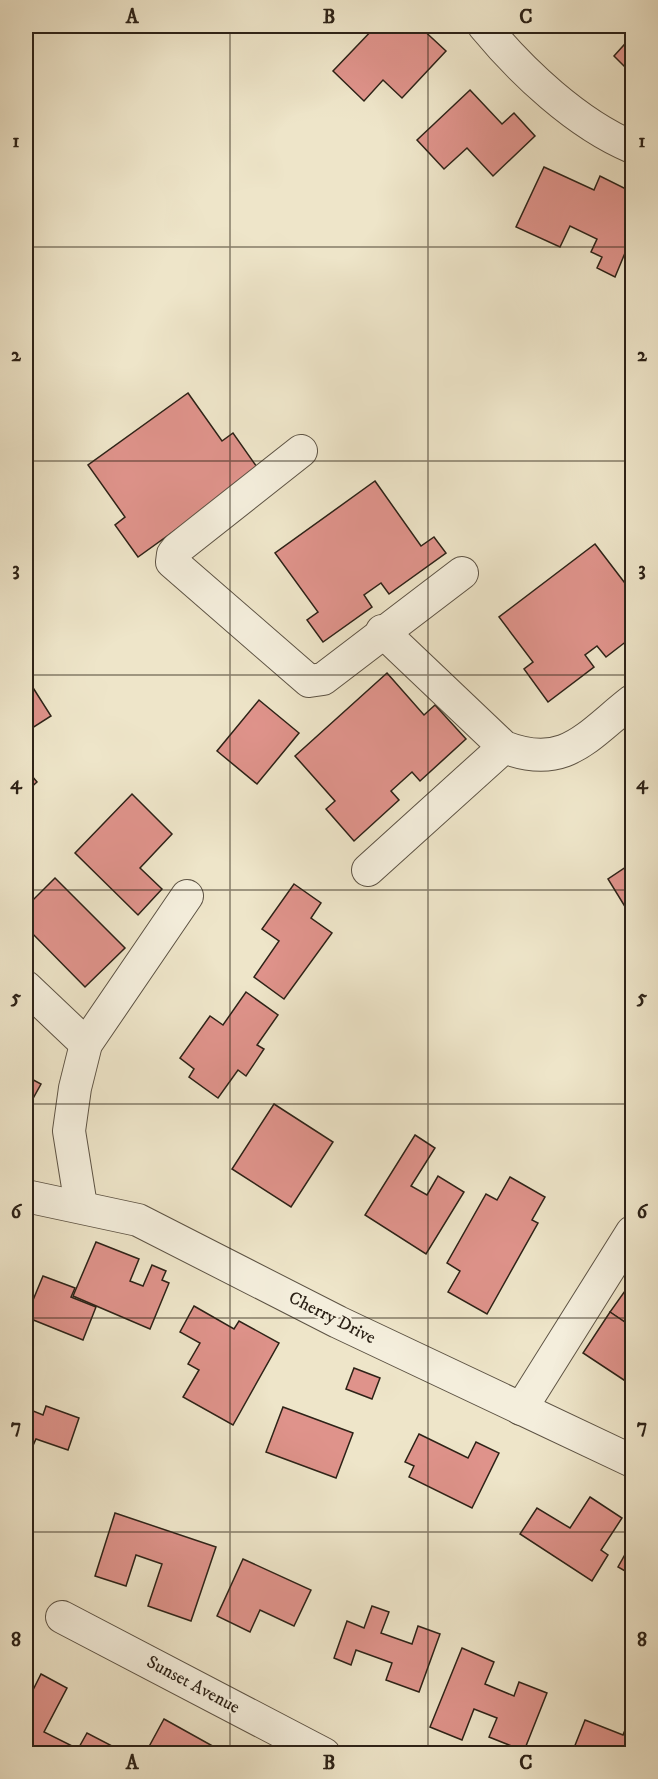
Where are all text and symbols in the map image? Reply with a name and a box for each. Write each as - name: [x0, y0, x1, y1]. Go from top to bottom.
- text: A: [125, 5, 140, 30]
- text: B: [323, 5, 335, 30]
- text: C: [519, 5, 533, 30]
- text: 1: [12, 129, 20, 154]
- text: 1: [638, 129, 646, 154]
- text: 2: [11, 343, 22, 368]
- text: 2: [637, 343, 648, 368]
- text: 3: [12, 557, 20, 582]
- text: 3: [638, 557, 646, 582]
- text: 4: [10, 771, 23, 796]
- text: 4: [636, 771, 649, 796]
- text: 5: [10, 985, 21, 1010]
- text: 5: [636, 985, 647, 1010]
- text: 6: [11, 1200, 23, 1225]
- text: 6: [637, 1200, 649, 1225]
- street label: Cherry Drive: [285, 1287, 379, 1349]
- text: 7: [11, 1414, 21, 1439]
- text: 7: [637, 1414, 647, 1439]
- text: 8: [11, 1628, 21, 1653]
- text: 8: [637, 1628, 647, 1653]
- street label: Sunset Avenue: [143, 1651, 243, 1719]
- text: A: [125, 1751, 140, 1776]
- text: B: [323, 1751, 335, 1776]
- text: C: [519, 1751, 533, 1776]

